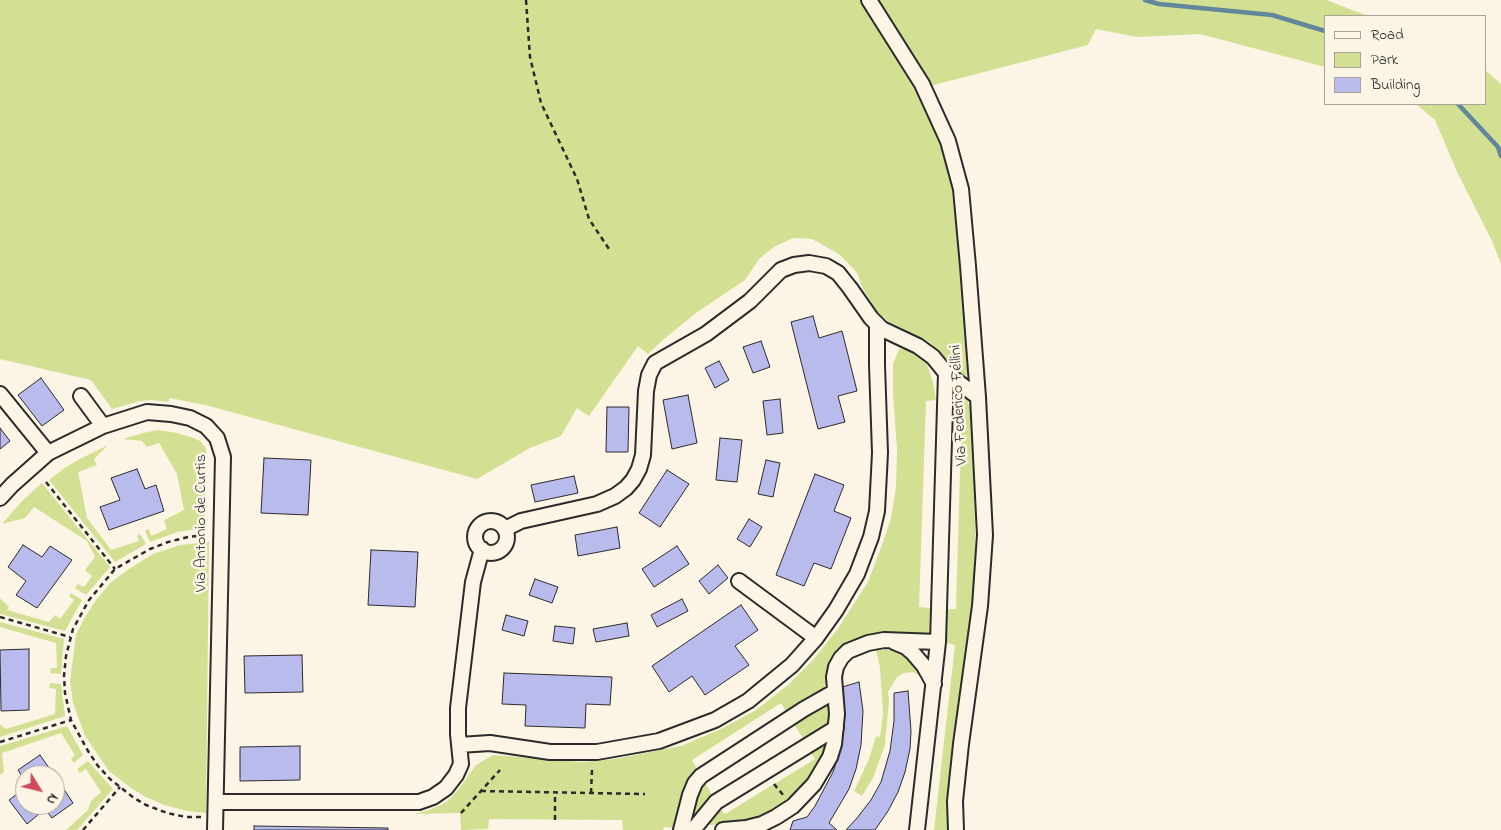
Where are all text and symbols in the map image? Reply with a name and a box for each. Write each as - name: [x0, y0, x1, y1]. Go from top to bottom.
- legend: [1324, 15, 1486, 105]
- text: Road: [1371, 24, 1404, 46]
- text: Park: [1371, 49, 1398, 71]
- text: Building: [1371, 74, 1420, 96]
- street label: Via Federico Fellini: [947, 344, 973, 466]
- street label: Via Antonio de Curtis: [192, 454, 212, 592]
- north arrow: [15, 765, 65, 815]
- text: N: [40, 789, 63, 809]

